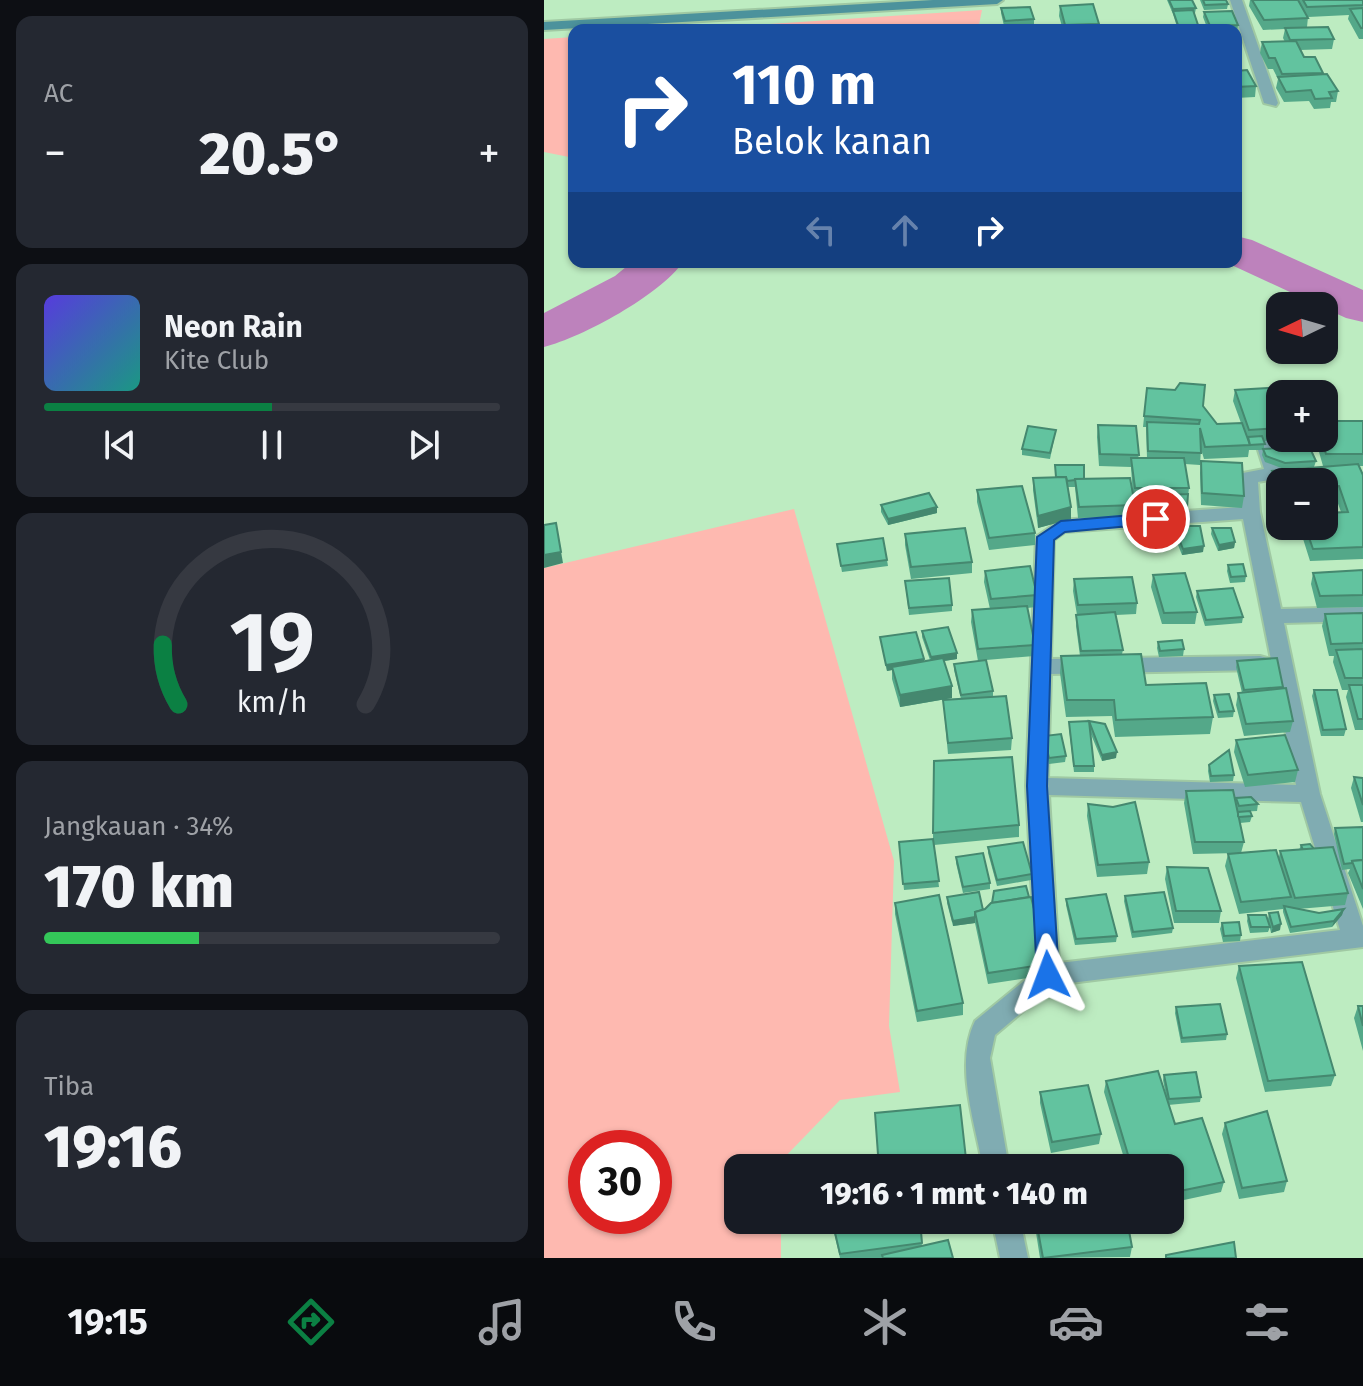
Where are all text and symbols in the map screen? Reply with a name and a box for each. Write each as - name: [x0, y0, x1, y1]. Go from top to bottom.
- text: 110 m: [732, 52, 876, 119]
- icon: right: [600, 56, 704, 160]
- text: AC: [44, 78, 73, 109]
- text: 20.5°: [199, 118, 345, 190]
- text: Belok kanan: [732, 120, 932, 164]
- text: −: [44, 127, 66, 180]
- text: +: [478, 127, 500, 180]
- icon: left: [799, 208, 843, 252]
- icon: ahead: [883, 208, 927, 252]
- icon: right: [967, 208, 1011, 252]
- north arrow: [1266, 292, 1338, 364]
- map controls: [1266, 292, 1338, 540]
- text: Neon Rain: [164, 309, 303, 345]
- text: Kite Club: [164, 345, 269, 376]
- button: +: [1266, 380, 1338, 452]
- icon: previous: [98, 423, 142, 467]
- icon: pause: [250, 423, 294, 467]
- icon: next: [402, 423, 446, 467]
- button: −: [1266, 468, 1338, 540]
- pin: [1122, 485, 1190, 553]
- icon: arrive: [1134, 497, 1178, 541]
- text: 19: [229, 593, 315, 693]
- text: km/h: [237, 685, 307, 720]
- text: Jangkauan · 34%: [44, 811, 234, 842]
- text: 170 km: [44, 851, 234, 923]
- position arrow: [1006, 933, 1090, 1017]
- text: Tiba: [44, 1071, 94, 1102]
- text: 19:16: [44, 1111, 182, 1183]
- speed limit sign: 30: [568, 1130, 672, 1234]
- text: 19:16 · 1 mnt · 140 m: [820, 1176, 1088, 1212]
- icon: directions: [283, 1294, 339, 1350]
- icon: music: [474, 1294, 530, 1350]
- icon: phone: [666, 1294, 722, 1350]
- icon: climate: [857, 1294, 913, 1350]
- icon: car: [1048, 1294, 1104, 1350]
- icon: filters: [1239, 1294, 1295, 1350]
- text: 19:15: [68, 1300, 148, 1344]

